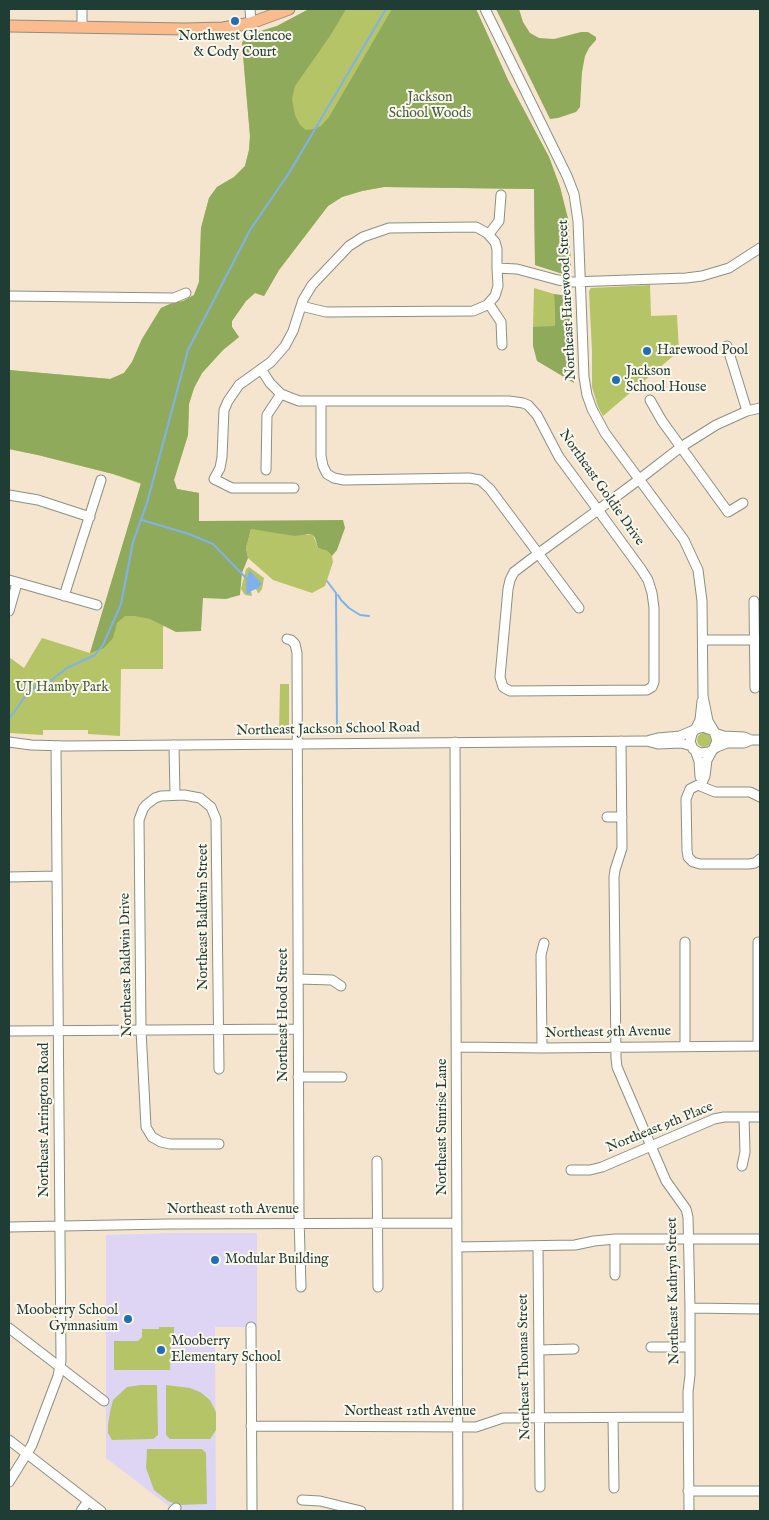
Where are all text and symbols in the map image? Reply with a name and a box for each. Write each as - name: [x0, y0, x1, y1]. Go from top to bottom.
- marker: Northwest Glencoe & Cody Court: [229, 15, 241, 27]
- place label: Northwest Glencoe & Cody Court: [178, 29, 292, 62]
- park label: Jackson School Woods: [389, 90, 471, 122]
- street label: Northeast Harewood Street: [555, 219, 581, 381]
- place label: Harewood Pool: [657, 343, 748, 359]
- marker: Harewood Pool: [641, 345, 653, 357]
- place label: Jackson School House: [626, 364, 706, 397]
- marker: Jackson School House: [610, 374, 622, 386]
- street label: Northeast Goldie Drive: [555, 427, 647, 549]
- park label: UJ Hamby Park: [15, 680, 109, 696]
- street label: Northeast Jackson School Road: [236, 720, 420, 740]
- street label: Northeast Baldwin Street: [196, 844, 212, 990]
- street label: Northeast Baldwin Drive: [117, 893, 137, 1037]
- street label: Northeast Hood Street: [276, 948, 292, 1082]
- street label: Northeast 9th Avenue: [545, 1024, 671, 1042]
- street label: Northeast Arrington Road: [37, 1043, 53, 1197]
- street label: Northeast Sunrise Lane: [435, 1059, 451, 1195]
- street label: Northeast 9th Place: [604, 1099, 716, 1157]
- street label: Northeast 10th Avenue: [167, 1202, 299, 1218]
- street label: Northeast Kathryn Street: [664, 1217, 684, 1365]
- place label: Modular Building: [225, 1252, 329, 1268]
- marker: Modular Building: [209, 1254, 221, 1266]
- street label: Northeast Thomas Street: [515, 1294, 535, 1440]
- place label: Mooberry School Gymnasium: [16, 1303, 118, 1335]
- marker: Mooberry School Gymnasium: [122, 1313, 134, 1325]
- place label: Mooberry Elementary School: [171, 1334, 281, 1366]
- marker: Mooberry Elementary School: [155, 1344, 167, 1356]
- street label: Northeast 12th Avenue: [344, 1404, 476, 1420]

